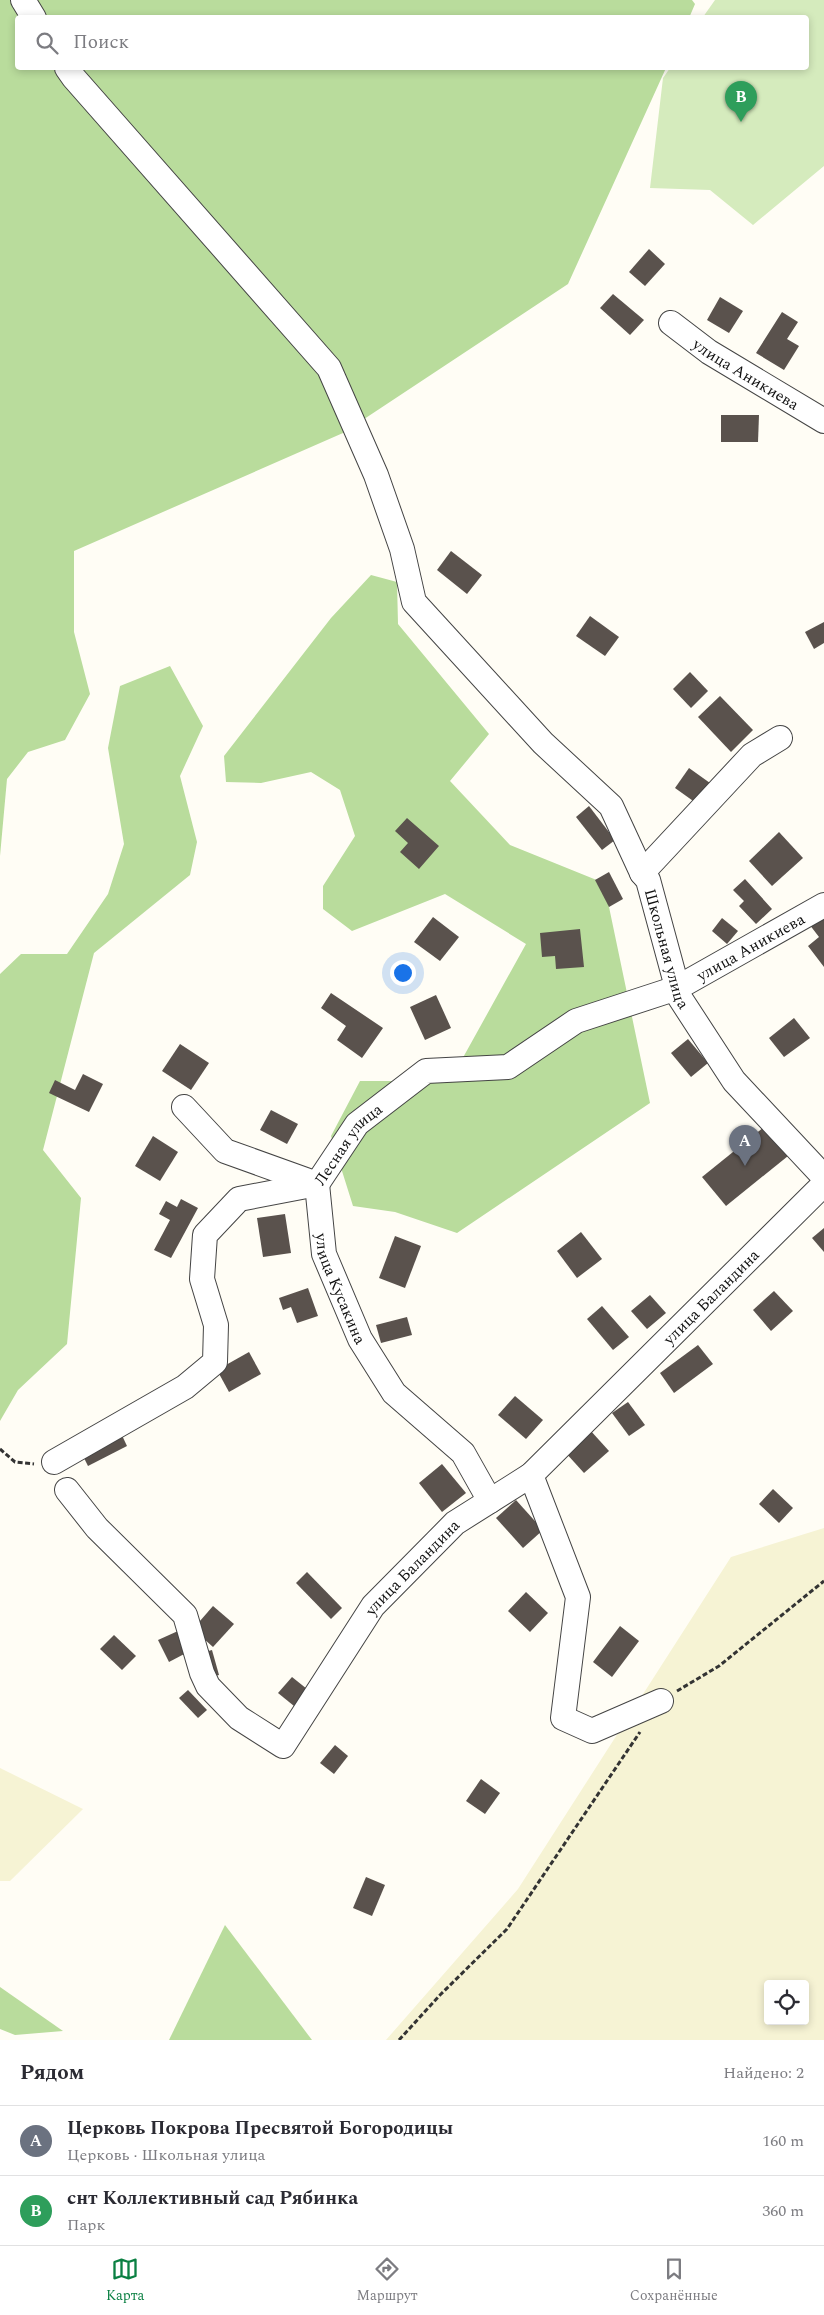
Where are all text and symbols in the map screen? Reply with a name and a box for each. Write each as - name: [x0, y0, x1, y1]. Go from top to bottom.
- search box: [15, 15, 809, 70]
- text: Поиск: [73, 28, 129, 57]
- icon: search: [33, 29, 61, 57]
- pin: B: [725, 81, 757, 122]
- street label: улица Аникиева: [687, 332, 804, 417]
- street label: Школьная улица: [638, 886, 695, 1014]
- street label: улица Аникиева: [691, 907, 810, 988]
- your location: [390, 960, 416, 986]
- street label: Лесная улица: [308, 1098, 388, 1190]
- pin: A: [729, 1125, 761, 1166]
- street label: улица Кусакина: [309, 1231, 372, 1350]
- street label: улица Баландина: [657, 1244, 765, 1351]
- street label: улица Баландина: [358, 1514, 466, 1621]
- map controls: [764, 1980, 809, 2025]
- button: locate: [764, 1980, 809, 2025]
- text: Рядом: [20, 2057, 84, 2089]
- text: Найдено: 2: [723, 2061, 804, 2085]
- text: Церковь Покрова Пресвятой Богородицы: [67, 2114, 453, 2143]
- text: A: [30, 2129, 42, 2153]
- text: 160 m: [762, 2129, 804, 2153]
- text: Церковь · Школьная улица: [67, 2143, 265, 2167]
- text: снт Коллективный сад Рябинка: [67, 2184, 358, 2213]
- text: B: [30, 2199, 42, 2223]
- text: 360 m: [762, 2199, 804, 2223]
- text: Парк: [67, 2213, 105, 2237]
- tab: Карта: [106, 2255, 144, 2306]
- tab: Маршрут: [357, 2255, 418, 2306]
- tab: Сохранённые: [630, 2255, 718, 2306]

